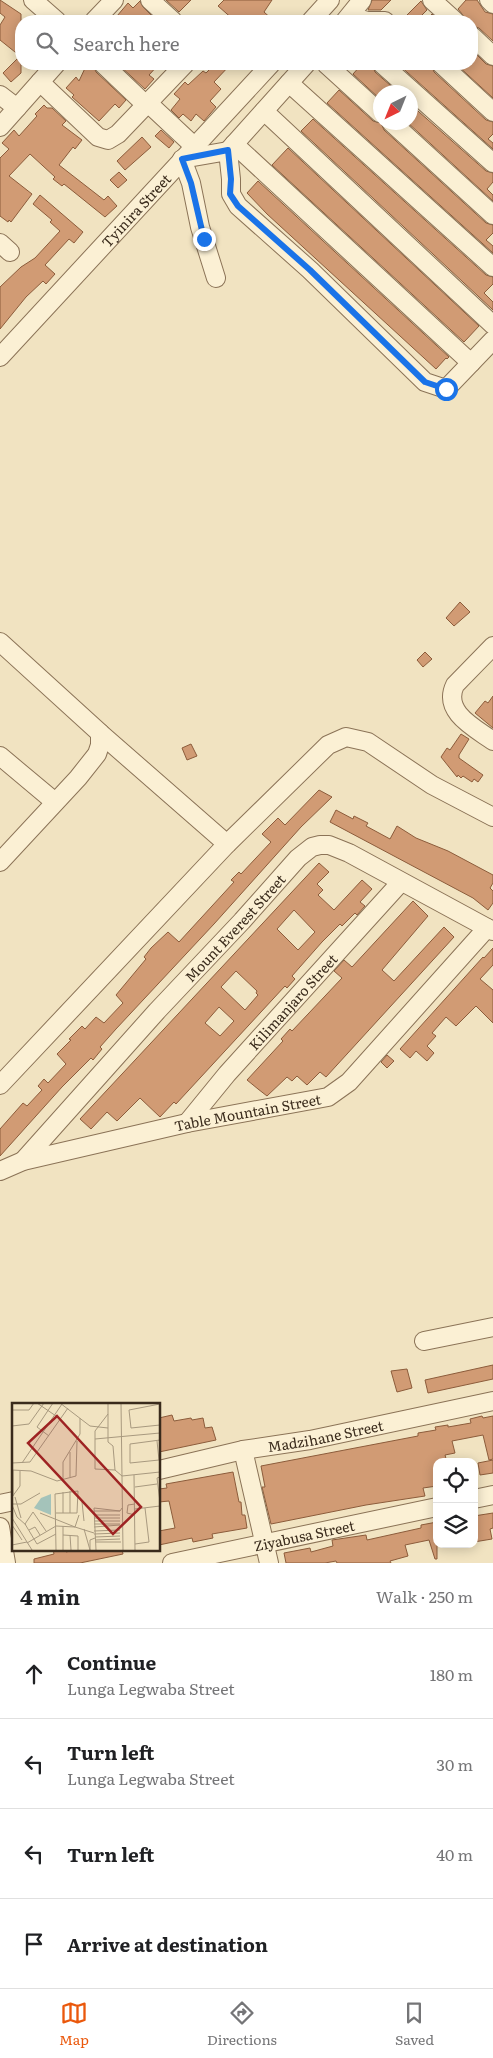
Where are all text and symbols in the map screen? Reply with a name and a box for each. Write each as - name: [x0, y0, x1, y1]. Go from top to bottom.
- search box: [15, 15, 478, 70]
- icon: search: [33, 29, 61, 57]
- text: Search here: [73, 29, 180, 57]
- north arrow: [373, 85, 418, 130]
- street label: Tyinira Street: [97, 169, 175, 251]
- route end: [193, 228, 216, 251]
- route start: [435, 378, 458, 401]
- street label: Mount Everest Street: [180, 869, 290, 986]
- street label: Kilimanjaro Street: [244, 949, 342, 1054]
- street label: Table Mountain Street: [172, 1088, 323, 1136]
- inset map: [12, 1403, 160, 1550]
- street label: Madzihane Street: [266, 1415, 385, 1456]
- map controls: [433, 1458, 478, 1548]
- button: locate: [433, 1458, 478, 1503]
- button: layers: [433, 1503, 478, 1548]
- street label: Ziyabusa Street: [252, 1515, 357, 1555]
- text: 4 min: [20, 1580, 80, 1611]
- text: Walk · 250 m: [376, 1584, 473, 1608]
- text: Continue: [67, 1648, 156, 1676]
- icon: ahead: [20, 1660, 48, 1688]
- text: 180 m: [430, 1662, 473, 1686]
- text: Lunga Legwaba Street: [67, 1676, 235, 1700]
- text: Turn left: [67, 1738, 154, 1766]
- icon: left: [20, 1750, 48, 1778]
- text: 30 m: [436, 1752, 473, 1776]
- text: Lunga Legwaba Street: [67, 1766, 235, 1790]
- icon: left: [20, 1840, 48, 1868]
- text: Turn left: [67, 1840, 154, 1868]
- text: 40 m: [436, 1842, 473, 1866]
- icon: arrive: [20, 1930, 48, 1958]
- text: Arrive at destination: [67, 1930, 268, 1958]
- tab: Map: [59, 1999, 89, 2049]
- tab: Directions: [207, 1999, 277, 2049]
- tab: Saved: [395, 1999, 434, 2049]

